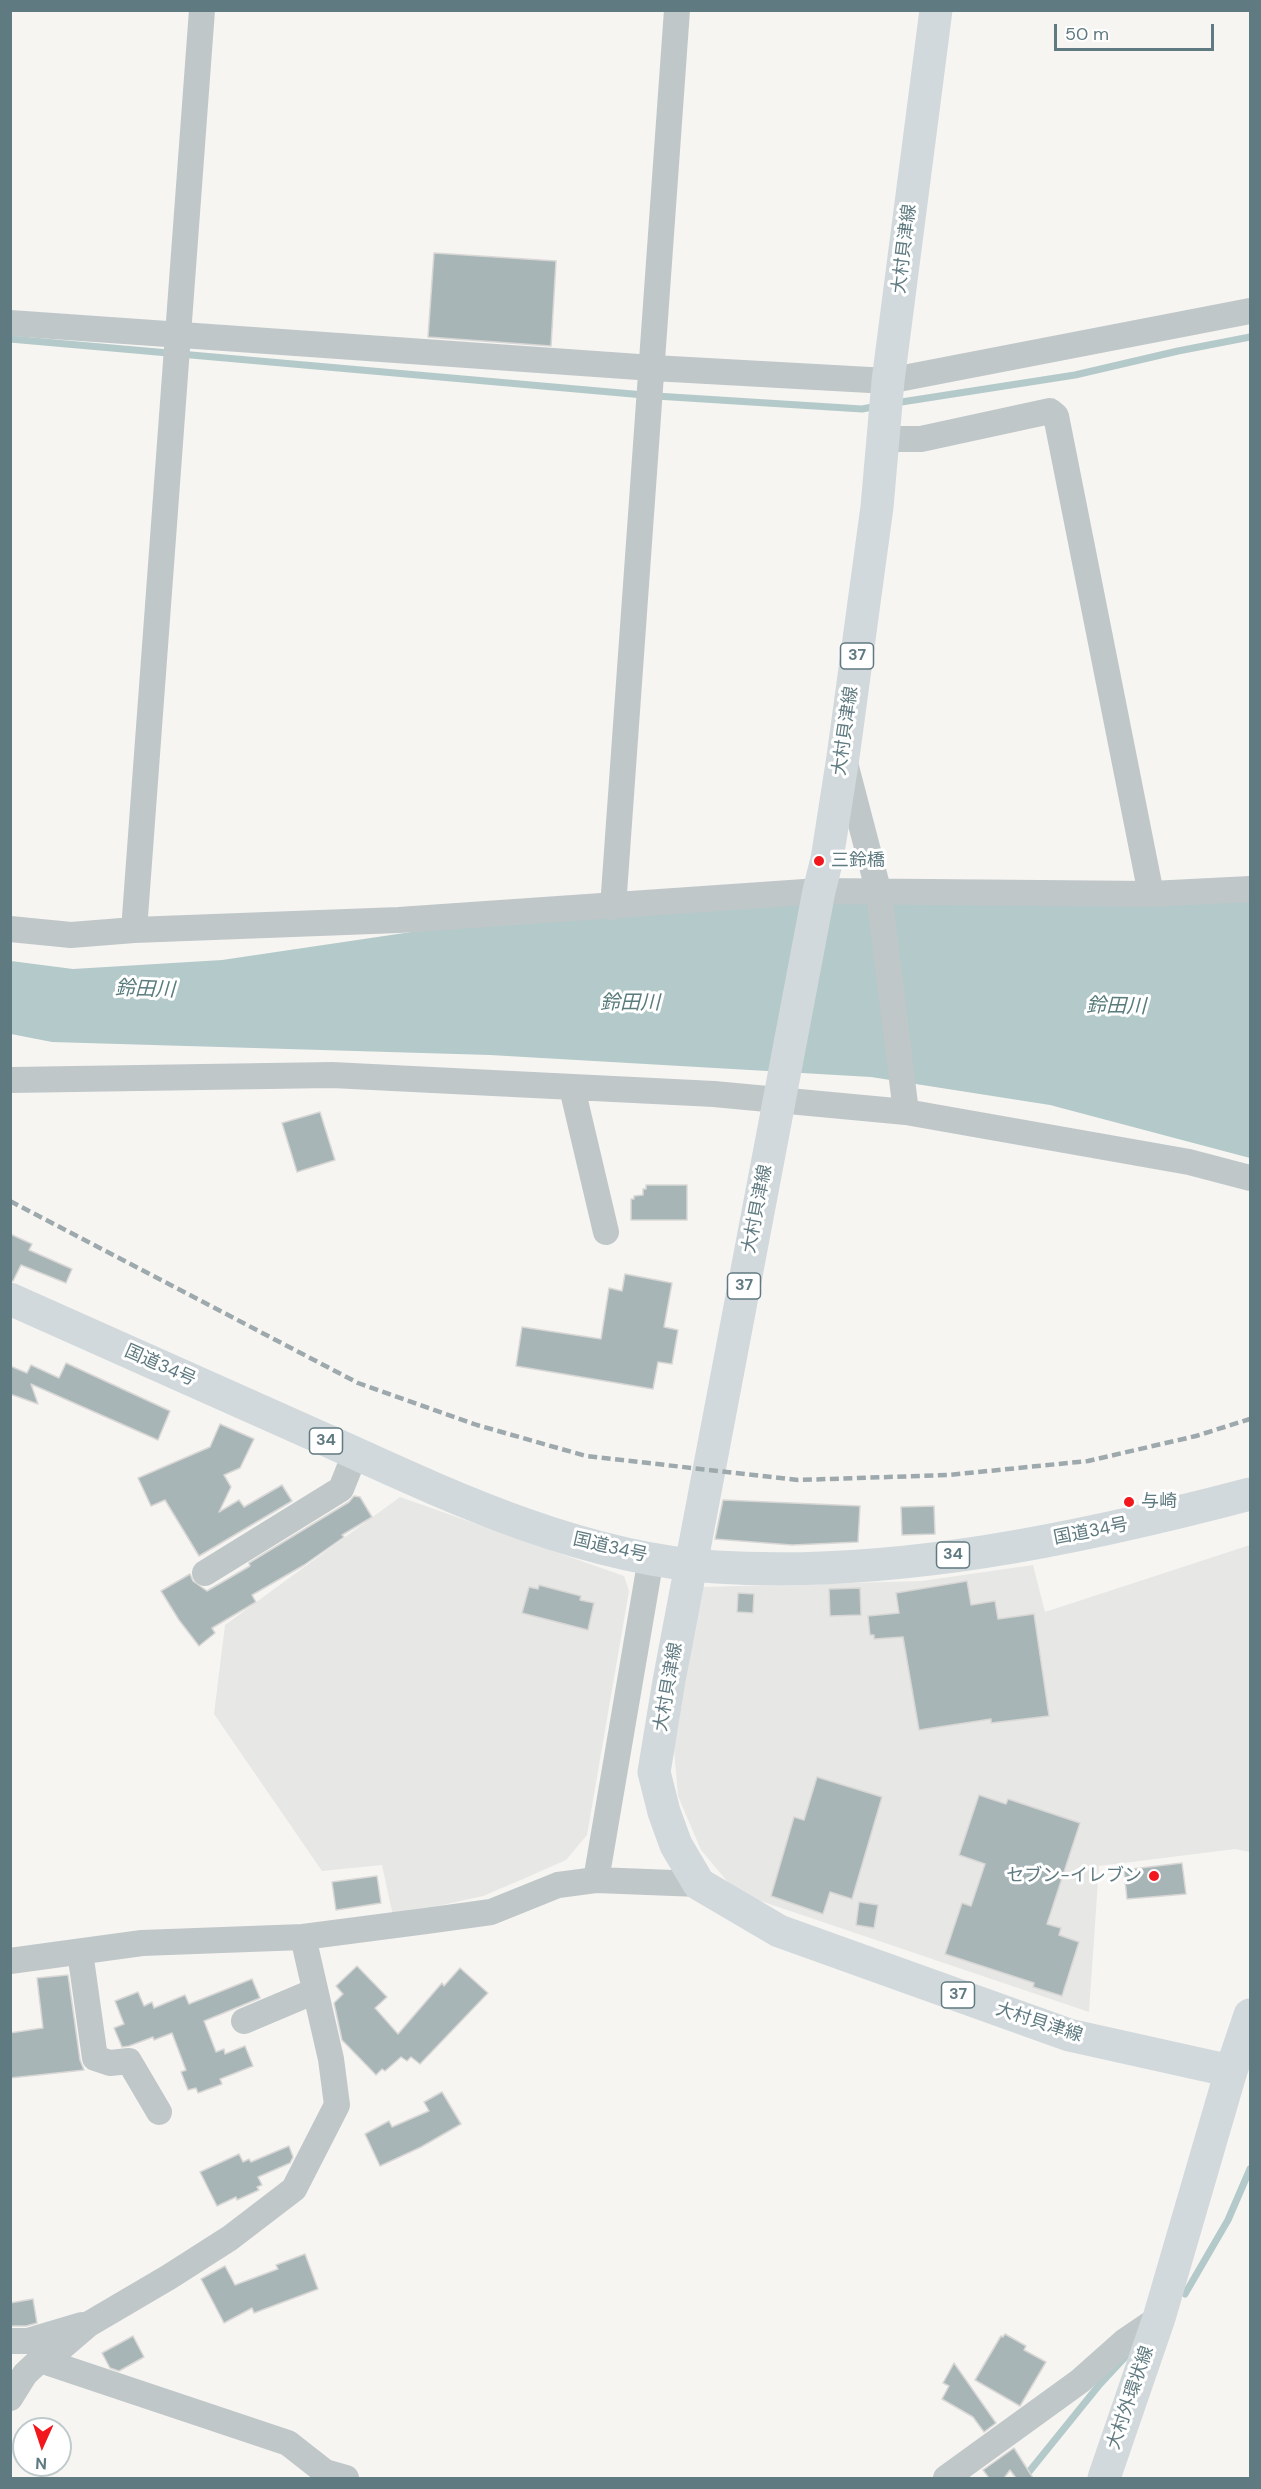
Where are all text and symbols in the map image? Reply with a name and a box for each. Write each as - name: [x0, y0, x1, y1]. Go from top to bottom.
- scale bar: [1057, 12, 1218, 50]
- text: 50 m: [1065, 22, 1109, 46]
- street label: 大村貝津線: [889, 203, 921, 295]
- road number: 37: [840, 643, 874, 669]
- street label: 大村貝津線: [829, 685, 863, 777]
- place label: 三鈴橋: [831, 850, 885, 872]
- marker: 三鈴橋: [812, 854, 826, 868]
- water label: 鈴田川: [115, 977, 175, 1003]
- water label: 鈴田川: [600, 992, 660, 1016]
- water label: 鈴田川: [1086, 994, 1146, 1020]
- street label: 大村貝津線: [739, 1163, 777, 1255]
- road number: 37: [728, 1273, 760, 1299]
- street label: 国道34号: [121, 1341, 199, 1391]
- road number: 34: [310, 1428, 342, 1454]
- place label: 与崎: [1141, 1491, 1177, 1513]
- marker: 与崎: [1122, 1495, 1136, 1509]
- street label: 国道34号: [1052, 1514, 1130, 1550]
- street label: 国道34号: [571, 1529, 649, 1567]
- road number: 34: [936, 1542, 970, 1568]
- street label: 大村貝津線: [651, 1641, 687, 1733]
- place label: セブン-イレブン: [1006, 1865, 1142, 1887]
- marker: セブン-イレブン: [1147, 1869, 1161, 1883]
- road number: 37: [942, 1982, 974, 2008]
- street label: 大村貝津線: [993, 1999, 1085, 2047]
- street label: 大村外環状線: [1103, 2343, 1159, 2453]
- north arrow: [12, 2417, 72, 2477]
- text: N: [35, 2453, 48, 2474]

